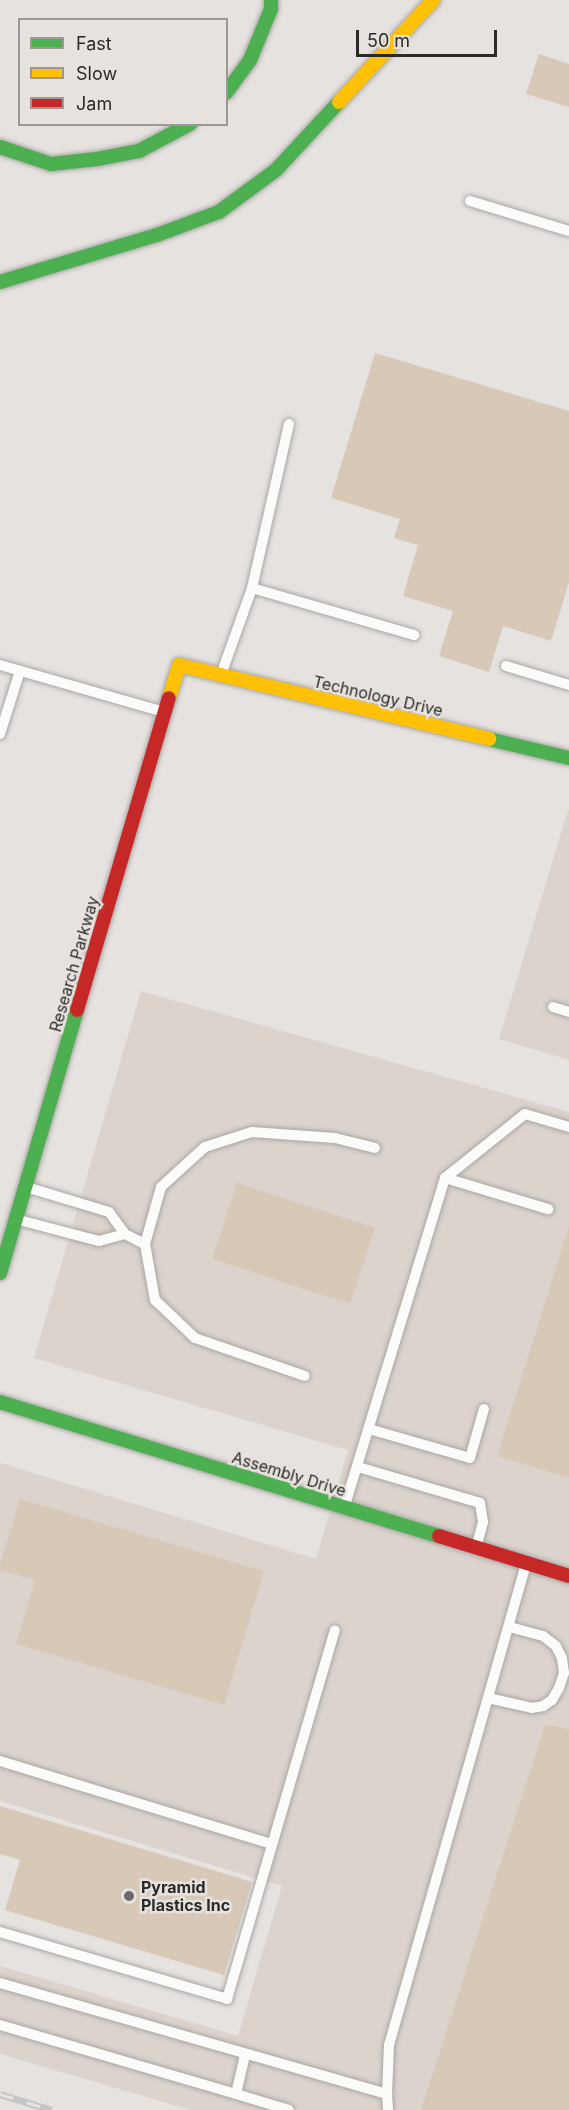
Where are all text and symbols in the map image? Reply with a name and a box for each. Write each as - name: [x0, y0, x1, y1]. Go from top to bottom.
- legend: [18, 18, 228, 126]
- scale bar: [359, 18, 500, 56]
- text: 50 m: [367, 30, 410, 51]
- text: Fast: [76, 33, 112, 54]
- text: Slow: [76, 63, 117, 84]
- text: Jam: [76, 93, 112, 114]
- street label: Technology Drive: [311, 672, 445, 720]
- street label: Research Parkway: [45, 894, 103, 1034]
- street label: Assembly Drive: [230, 1448, 348, 1500]
- place label: Pyramid Plastics Inc: [141, 1877, 230, 1915]
- marker: Pyramid Plastics Inc: [122, 1889, 136, 1903]

